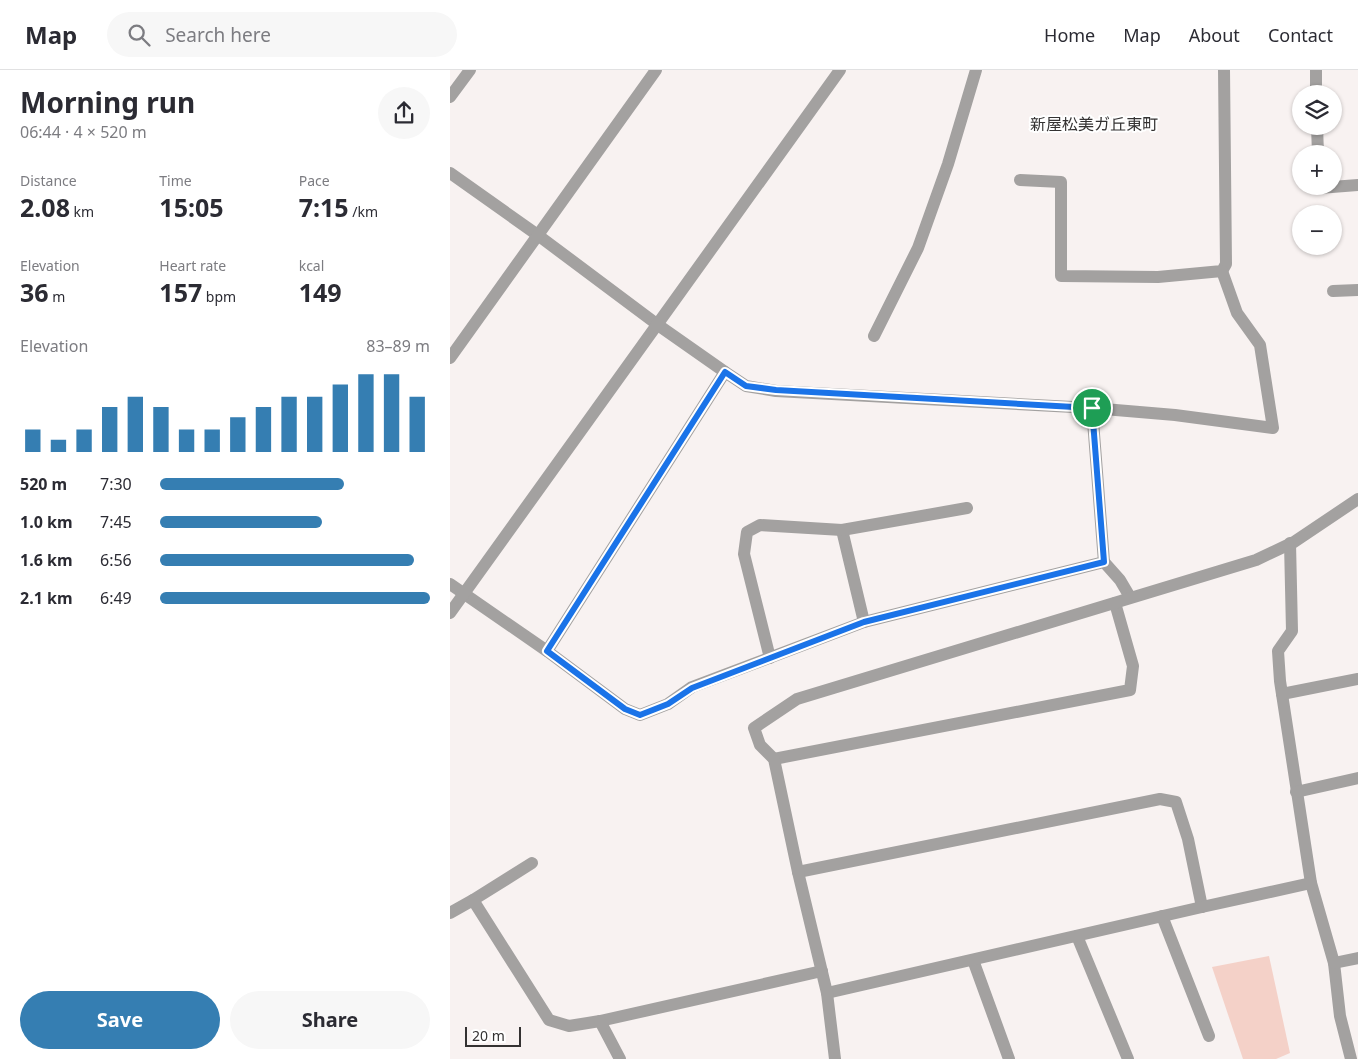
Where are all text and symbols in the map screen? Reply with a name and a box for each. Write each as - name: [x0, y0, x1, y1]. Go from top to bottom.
- search box: [107, 12, 457, 57]
- text: Map: [25, 18, 77, 51]
- icon: search: [125, 21, 153, 49]
- text: Search here: [165, 22, 271, 48]
- text: Home: [1044, 23, 1095, 47]
- text: Map: [1123, 23, 1161, 47]
- text: About: [1189, 23, 1240, 47]
- text: Contact: [1268, 23, 1333, 47]
- text: Morning run: [20, 83, 195, 121]
- map controls: [1292, 85, 1342, 255]
- button: layers: [1292, 85, 1342, 135]
- button: share: [378, 87, 430, 139]
- district label: 新屋松美ガ丘東町: [1030, 113, 1158, 135]
- text: 06:44 · 4 × 520 m: [20, 121, 147, 143]
- button: +: [1292, 145, 1342, 195]
- text: Distance: [20, 171, 77, 190]
- text: Time: [159, 171, 192, 190]
- text: Pace: [299, 171, 330, 190]
- text: 2.08: [20, 190, 70, 224]
- text: 15:05: [159, 190, 224, 224]
- text: 7:15: [299, 190, 349, 224]
- text: km: [70, 202, 94, 221]
- text: /km: [349, 202, 378, 221]
- button: −: [1292, 205, 1342, 255]
- text: Elevation: [20, 256, 80, 275]
- text: Heart rate: [159, 256, 226, 275]
- text: kcal: [299, 256, 324, 275]
- text: 36: [20, 275, 49, 309]
- text: 157: [159, 275, 202, 309]
- text: 149: [299, 275, 342, 309]
- text: m: [49, 287, 65, 306]
- text: bpm: [202, 287, 236, 306]
- text: Elevation: [20, 335, 88, 357]
- text: 83–89 m: [366, 335, 430, 357]
- pin: [1071, 387, 1113, 429]
- icon: arrive: [1078, 394, 1106, 422]
- text: 520 m: [20, 473, 67, 495]
- text: 7:30: [100, 473, 132, 495]
- text: 1.0 km: [20, 511, 72, 533]
- text: 7:45: [100, 511, 132, 533]
- text: 1.6 km: [20, 549, 72, 571]
- text: 6:56: [100, 549, 132, 571]
- text: 2.1 km: [20, 587, 72, 609]
- text: 6:49: [100, 587, 132, 609]
- button: Save: [20, 991, 220, 1049]
- button: Share: [230, 991, 430, 1049]
- scale bar: [465, 1024, 521, 1047]
- text: 20 m: [472, 1026, 505, 1045]

